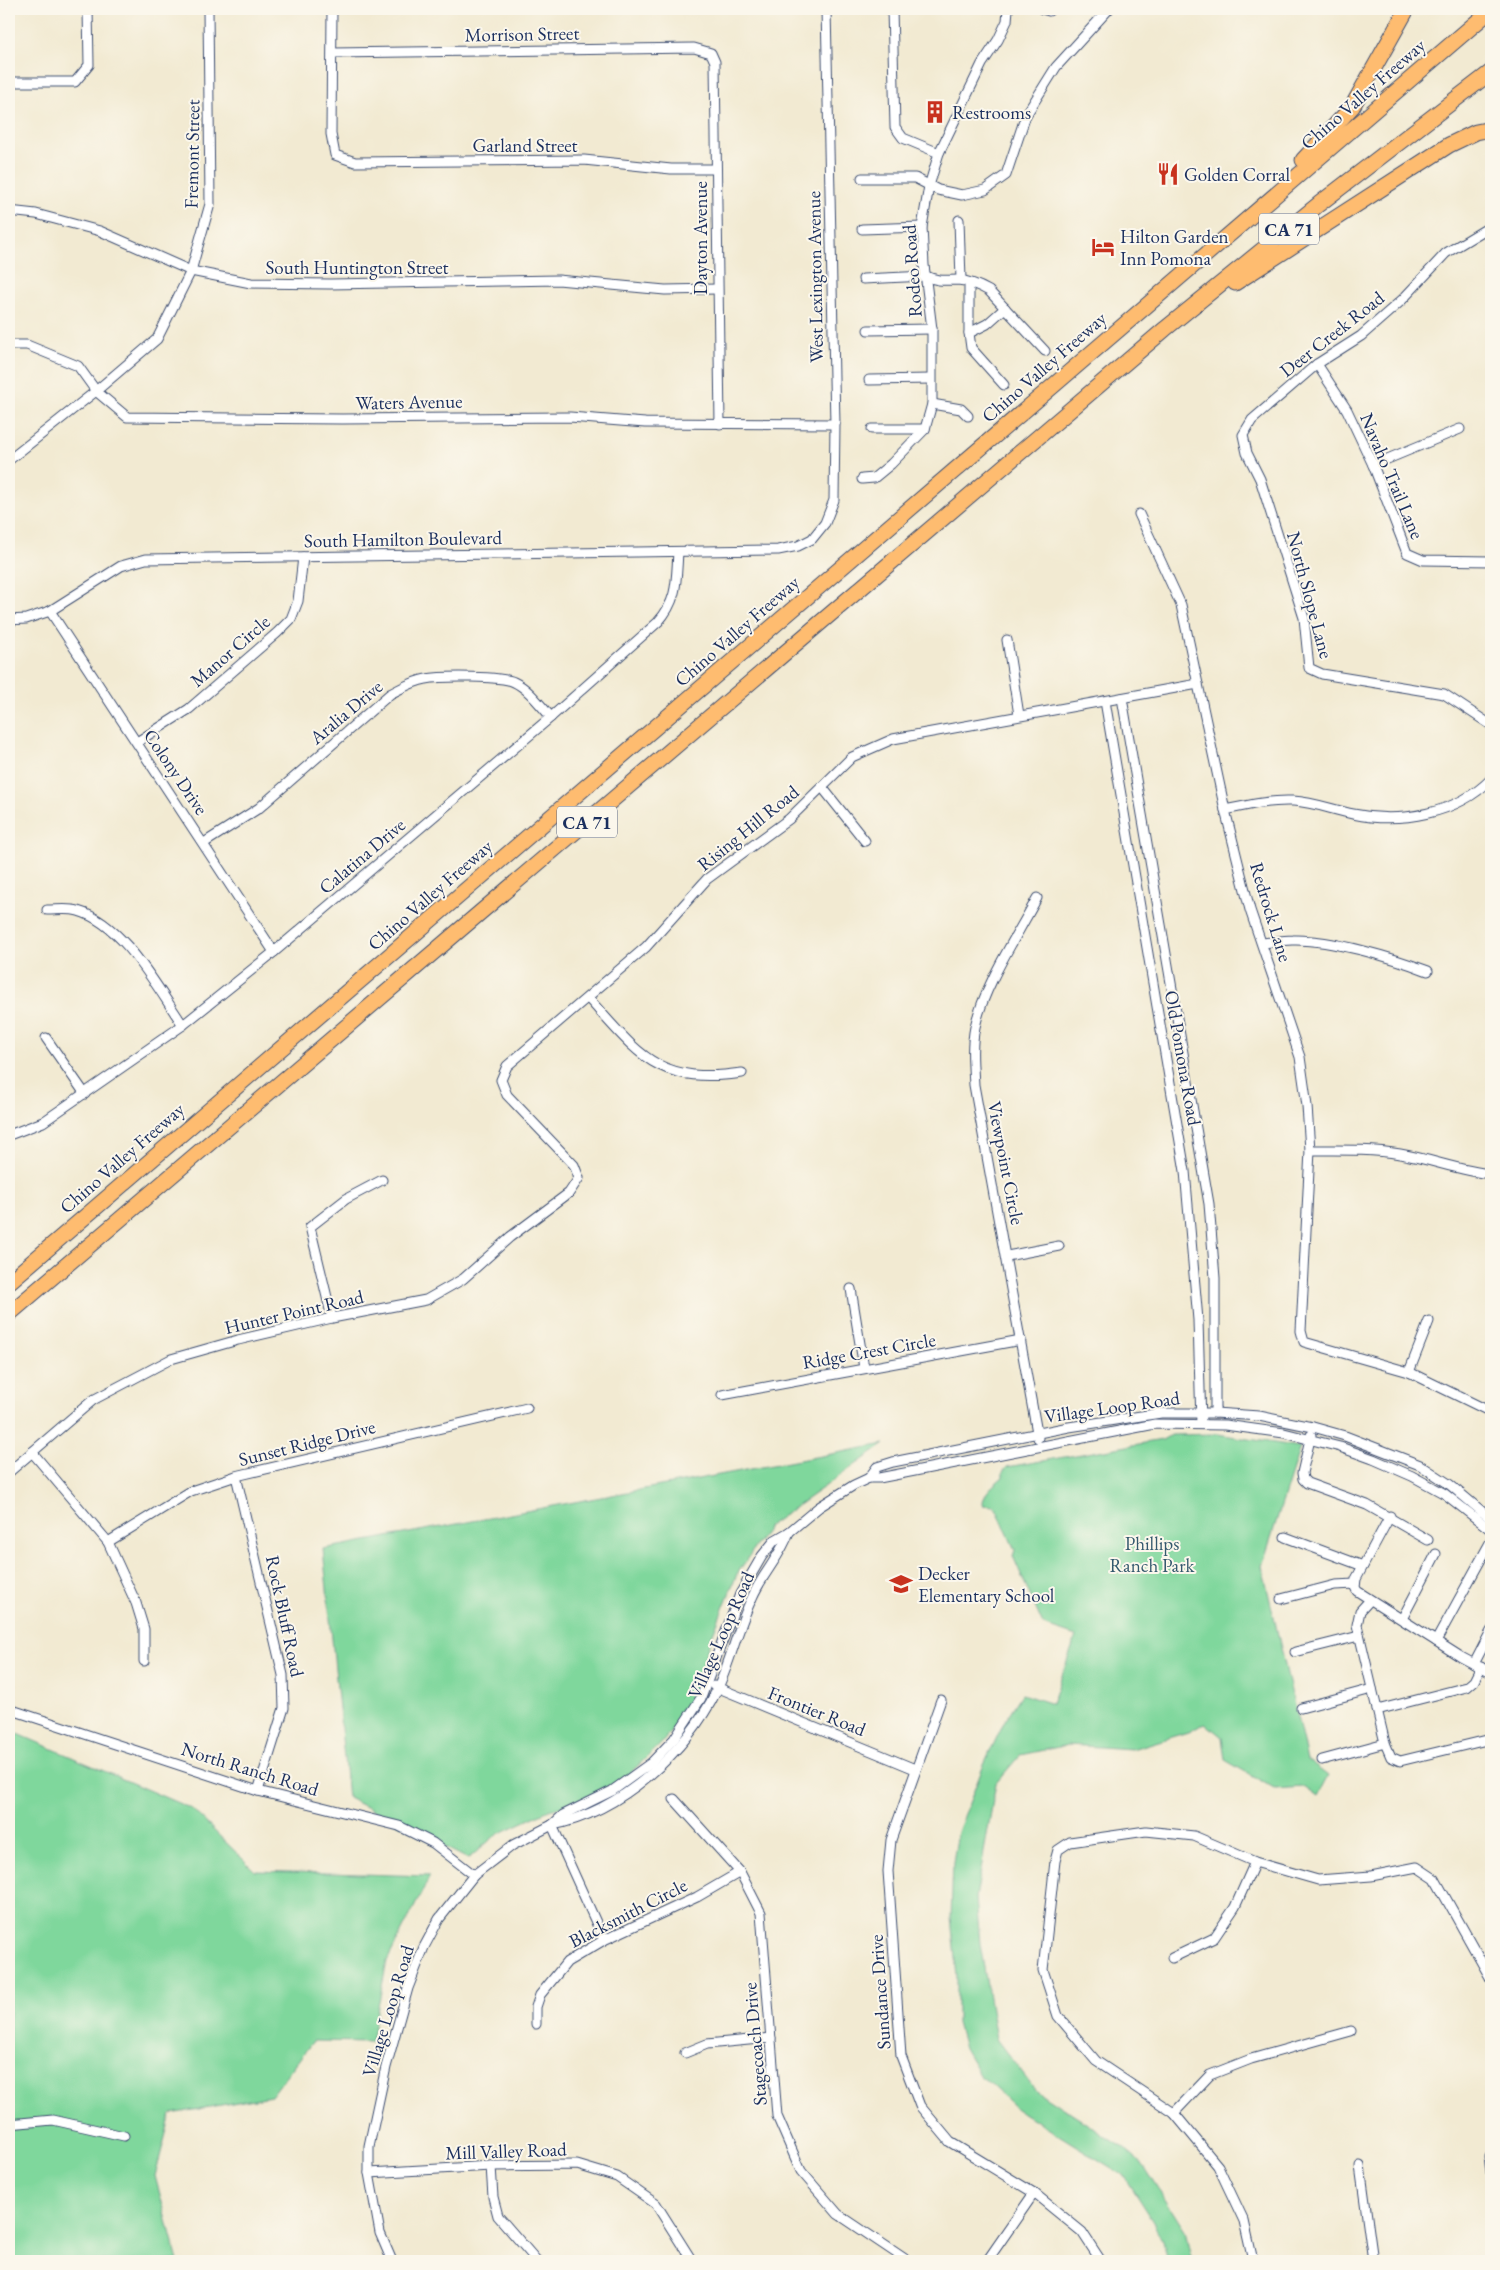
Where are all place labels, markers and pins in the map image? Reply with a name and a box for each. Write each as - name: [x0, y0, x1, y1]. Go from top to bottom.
- building icon: Restrooms: [922, 99, 948, 125]
- place label: Restrooms: [952, 100, 1031, 125]
- restaurant icon: Golden Corral: [1155, 161, 1181, 187]
- place label: Golden Corral: [1184, 162, 1291, 187]
- place label: Hilton Garden Inn Pomona: [1120, 224, 1229, 271]
- hotel icon: Hilton Garden Inn Pomona: [1090, 234, 1116, 260]
- place label: Decker Elementary School: [918, 1561, 1055, 1608]
- school or university icon: Decker Elementary School: [888, 1571, 914, 1597]

